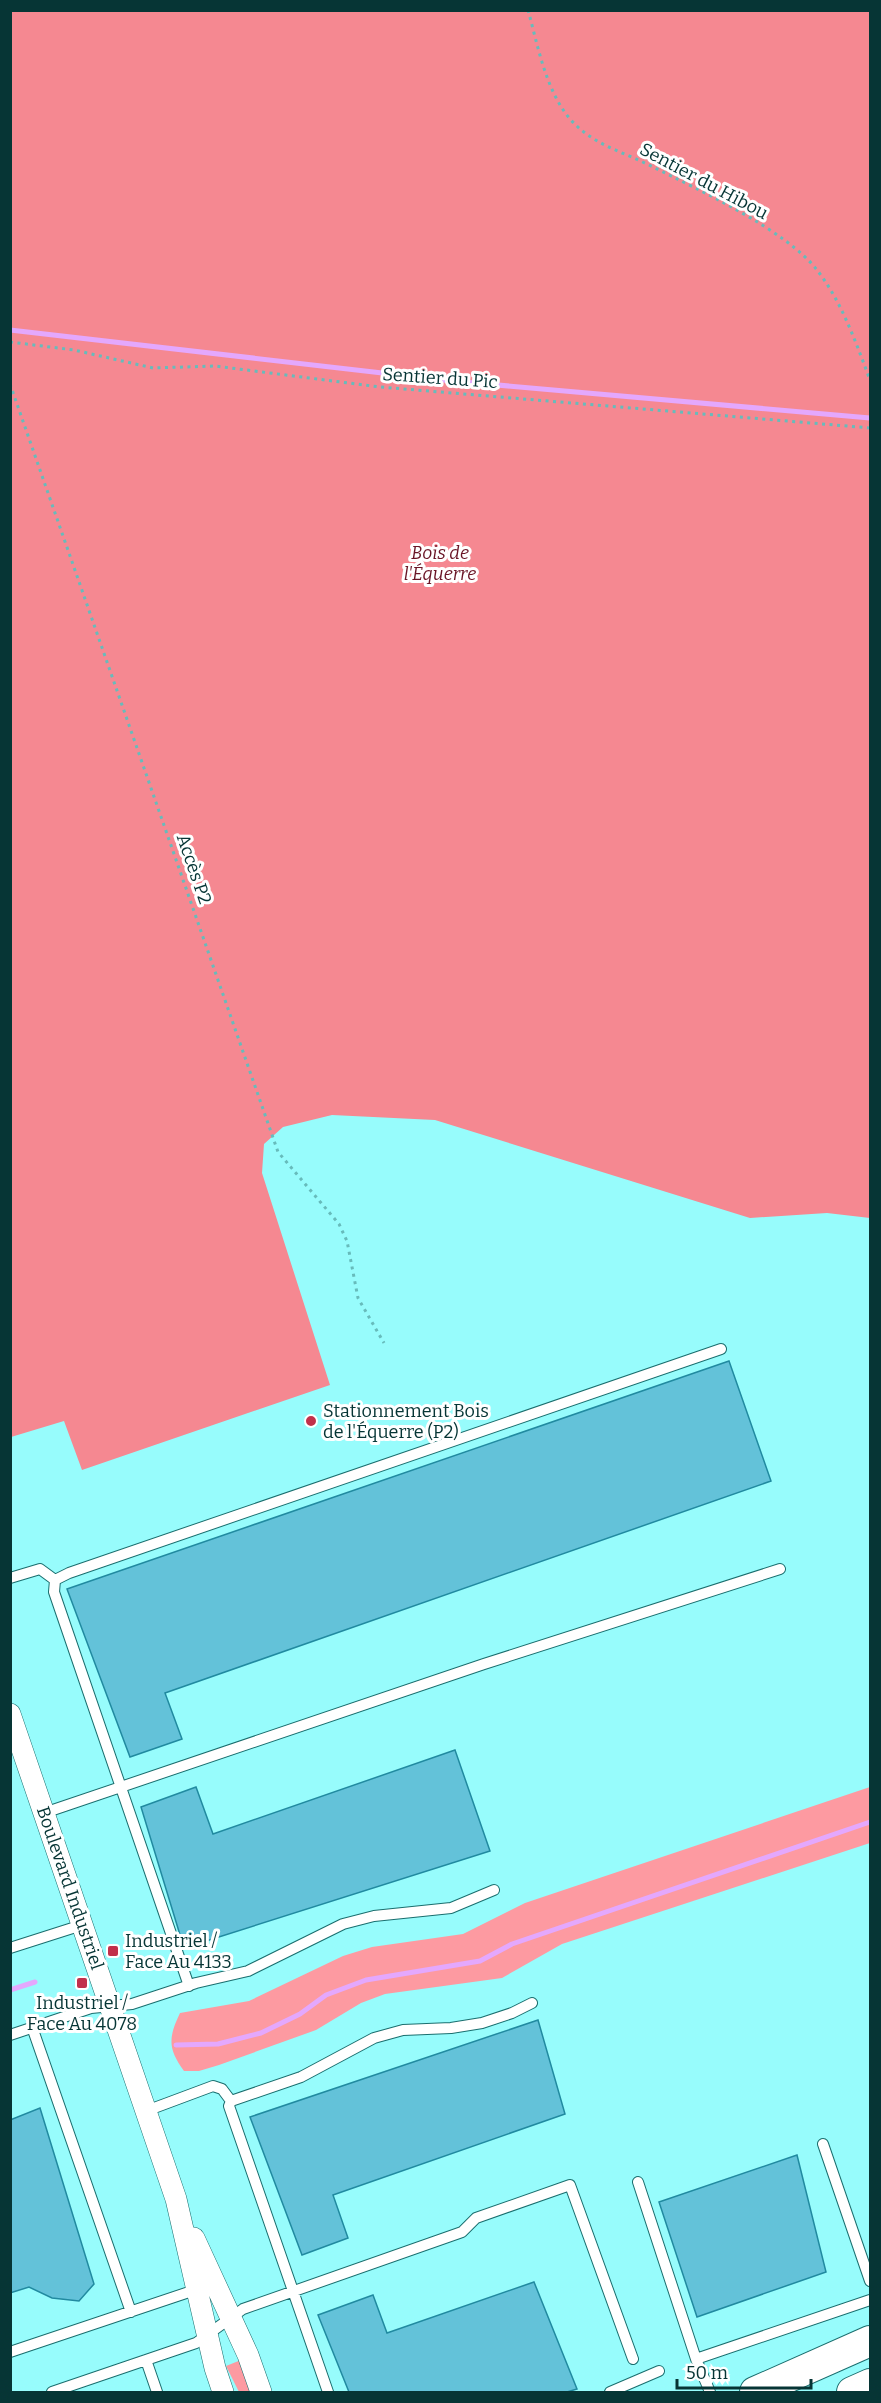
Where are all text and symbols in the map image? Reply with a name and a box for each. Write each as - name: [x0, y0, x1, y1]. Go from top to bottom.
- street label: Sentier du Hibou: [636, 138, 772, 224]
- street label: Sentier du Pic: [382, 363, 498, 393]
- park label: Bois de l'Équerre: [404, 542, 476, 585]
- street label: Accès P2: [172, 831, 216, 907]
- place label: Stationnement Bois de l'Équerre (P2): [323, 1400, 489, 1443]
- marker: Stationnement Bois de l'Équerre (P2): [304, 1414, 318, 1428]
- street label: Boulevard Industriel: [32, 1803, 108, 1973]
- place label: Industriel / Face Au 4133: [125, 1930, 232, 1973]
- marker: Industriel / Face Au 4133: [106, 1944, 120, 1958]
- marker: Industriel / Face Au 4078: [75, 1976, 89, 1990]
- place label: Industriel / Face Au 4078: [27, 1992, 137, 2035]
- scale bar: [677, 2352, 810, 2390]
- text: 50 m: [686, 2362, 728, 2384]

